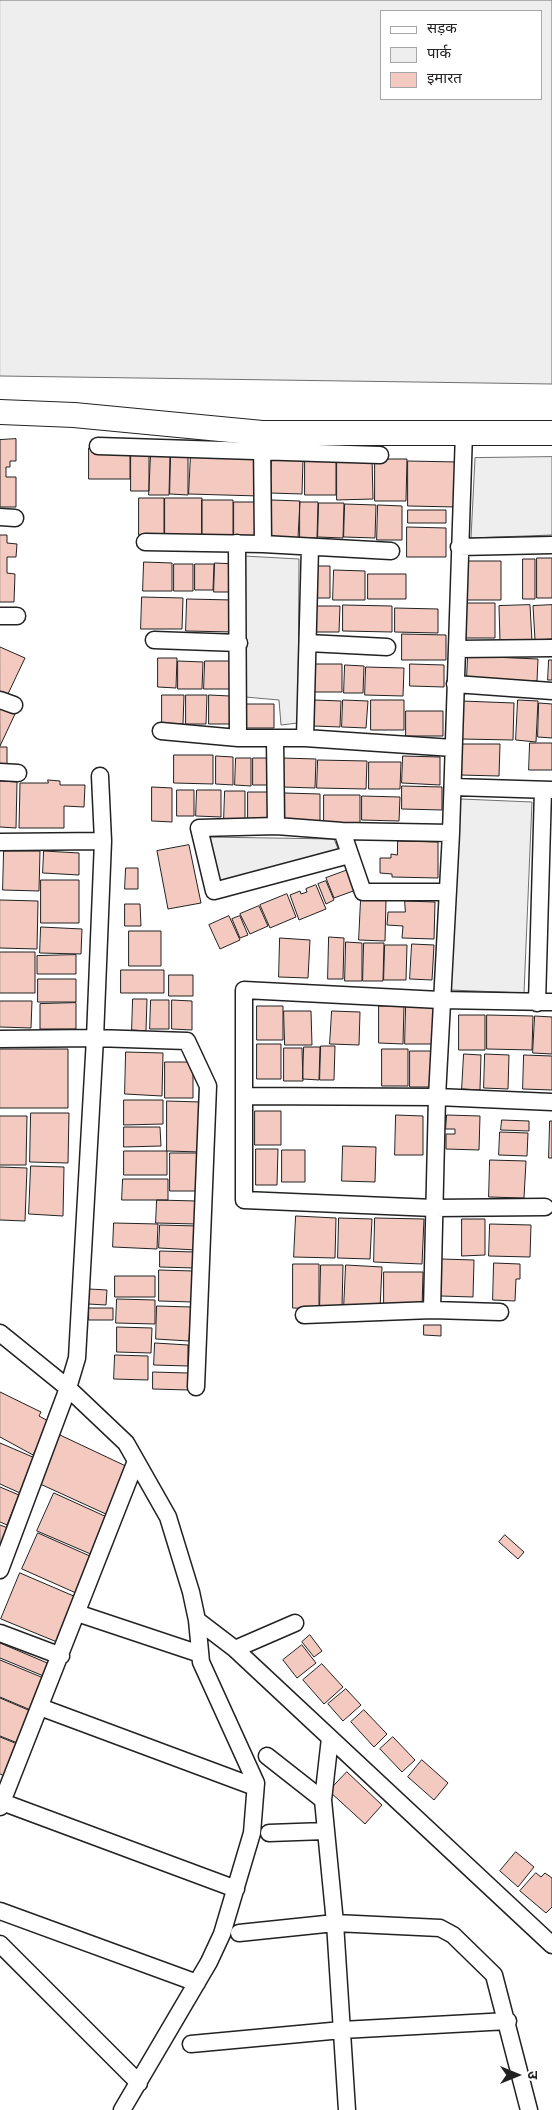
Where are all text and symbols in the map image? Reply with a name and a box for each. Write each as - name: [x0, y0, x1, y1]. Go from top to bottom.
- legend: [380, 10, 542, 100]
- text: सड़क: [427, 20, 457, 36]
- text: पार्क: [427, 45, 451, 61]
- text: इमारत: [427, 70, 462, 86]
- north arrow: [492, 2050, 542, 2100]
- text: उ: [525, 2071, 540, 2079]

